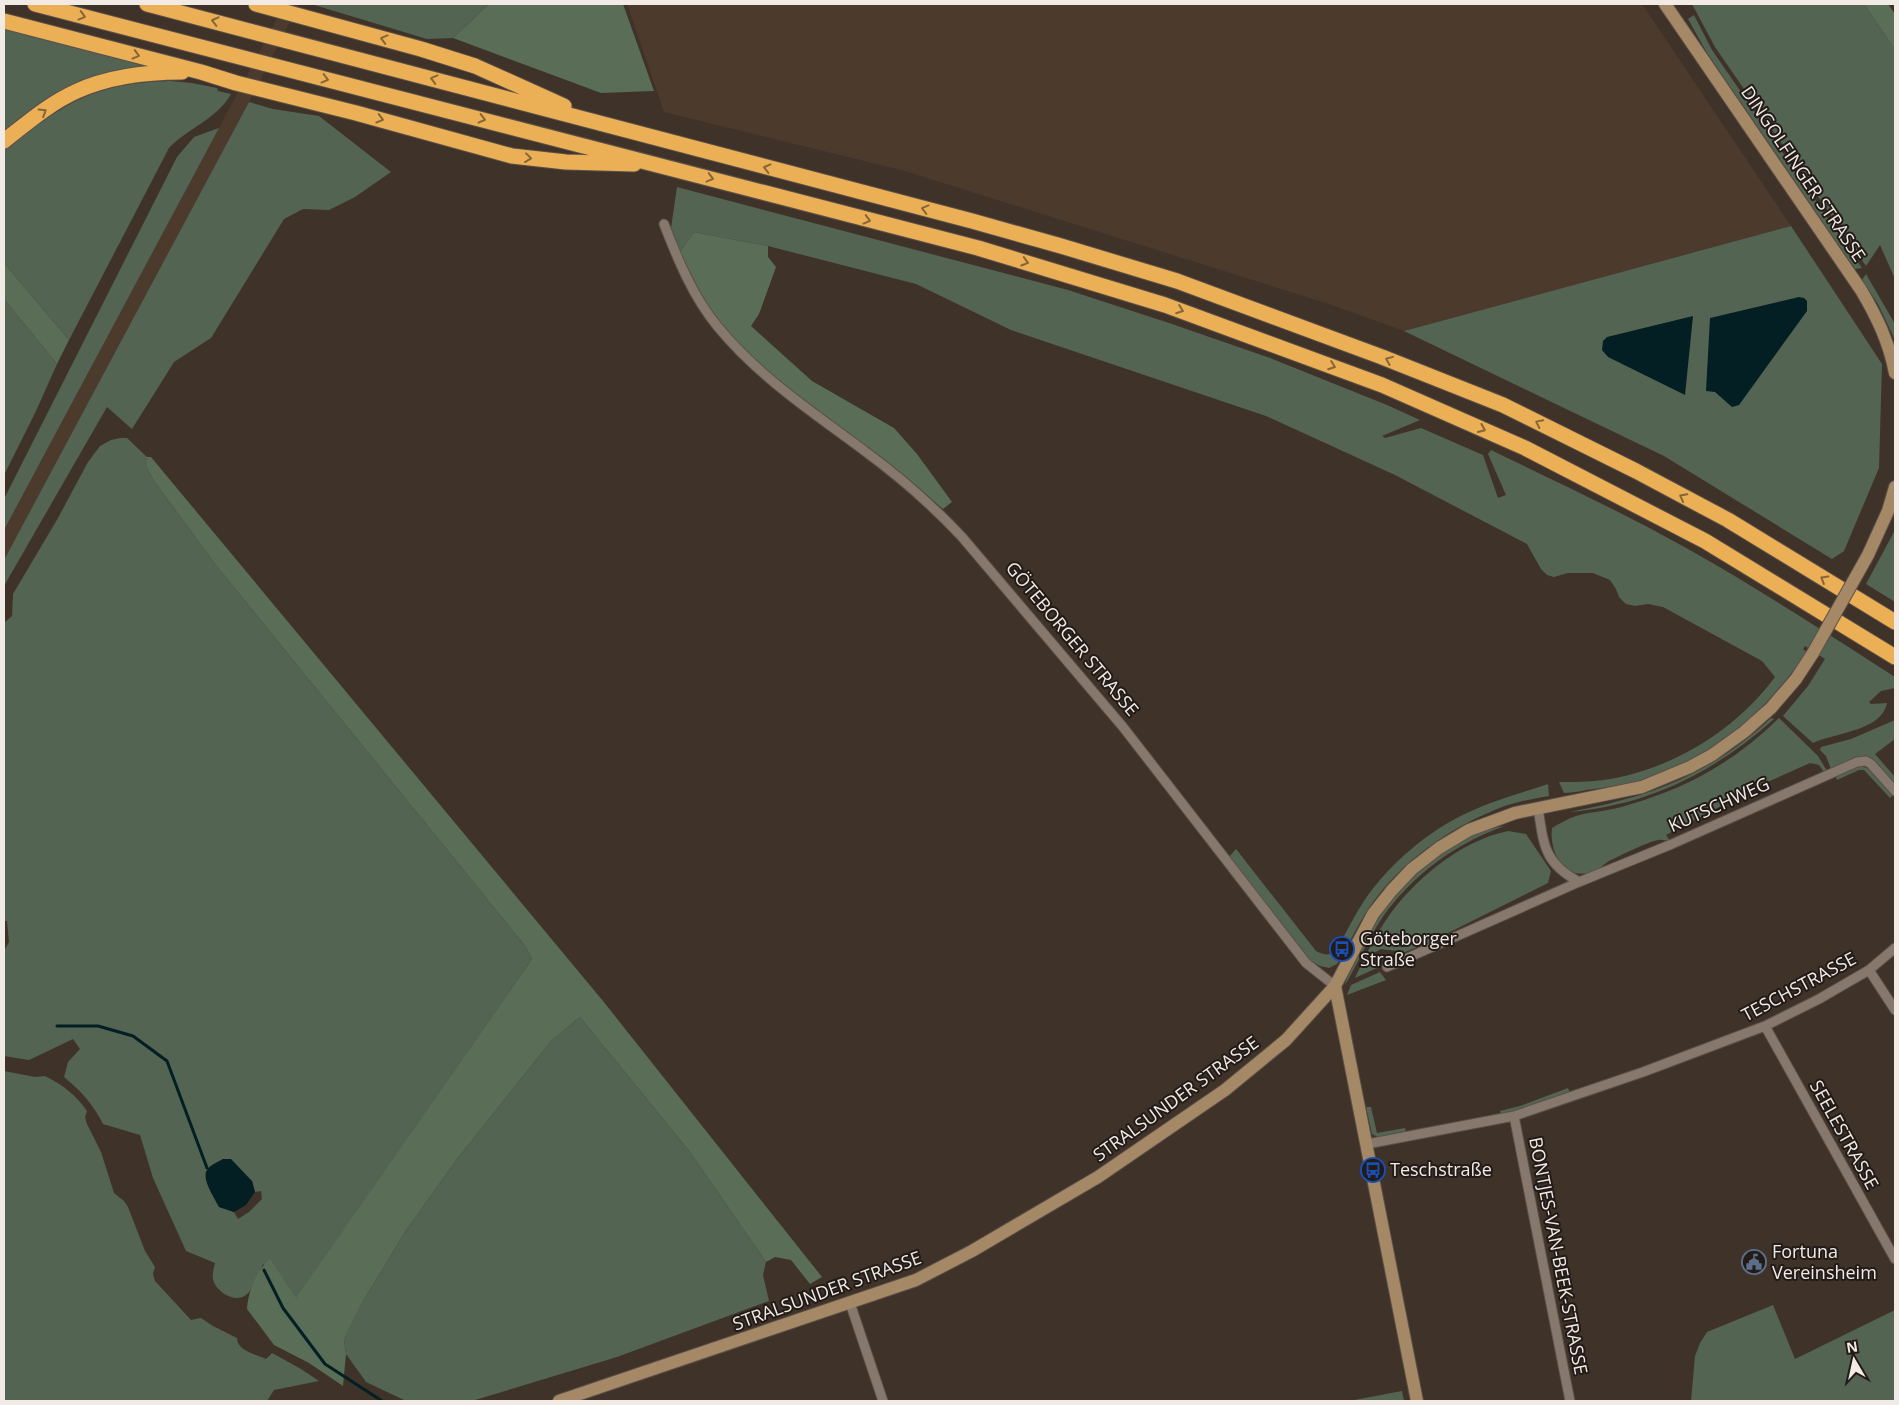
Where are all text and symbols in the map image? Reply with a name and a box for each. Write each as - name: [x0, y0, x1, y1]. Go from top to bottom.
- one-way arrow: [78, 10, 87, 21]
- one-way arrow: [211, 16, 219, 27]
- one-way arrow: [380, 34, 389, 44]
- one-way arrow: [131, 49, 140, 60]
- one-way arrow: [320, 73, 329, 84]
- one-way arrow: [429, 74, 438, 85]
- street label: DINGOLFINGER STRASSE: [1736, 81, 1872, 266]
- one-way arrow: [37, 108, 46, 118]
- one-way arrow: [478, 113, 487, 124]
- one-way arrow: [376, 114, 384, 124]
- one-way arrow: [524, 152, 532, 163]
- one-way arrow: [764, 163, 772, 173]
- one-way arrow: [706, 172, 715, 183]
- one-way arrow: [920, 204, 929, 215]
- one-way arrow: [863, 214, 871, 224]
- one-way arrow: [1020, 256, 1028, 266]
- one-way arrow: [1175, 304, 1184, 314]
- one-way arrow: [1385, 355, 1394, 366]
- one-way arrow: [1328, 360, 1336, 370]
- one-way arrow: [1535, 419, 1544, 429]
- one-way arrow: [1477, 422, 1486, 433]
- one-way arrow: [1680, 493, 1689, 503]
- street label: GÖTEBORGER STRASSE: [1001, 556, 1145, 721]
- one-way arrow: [1820, 575, 1829, 585]
- street label: KUTSCHWEG: [1664, 771, 1773, 837]
- place label: Göteborger Straße: [1360, 926, 1458, 971]
- bus stop icon: Göteborger Straße: [1329, 936, 1355, 962]
- street label: TESCHSTRASSE: [1737, 946, 1860, 1026]
- street label: STRALSUNDER STRASSE: [1088, 1030, 1263, 1166]
- street label: SEELESTRASSE: [1805, 1076, 1885, 1193]
- street label: BONTJES-VAN-BEEK-STRASSE: [1524, 1135, 1594, 1377]
- bus stop icon: Teschstraße: [1360, 1157, 1386, 1183]
- place label: Teschstraße: [1390, 1157, 1492, 1181]
- place label: Fortuna Vereinsheim: [1772, 1239, 1877, 1284]
- street label: STRALSUNDER STRASSE: [729, 1245, 924, 1335]
- public building icon: Fortuna Vereinsheim: [1741, 1249, 1767, 1275]
- north arrow: [1829, 1335, 1879, 1385]
- text: N: [1845, 1336, 1859, 1357]

